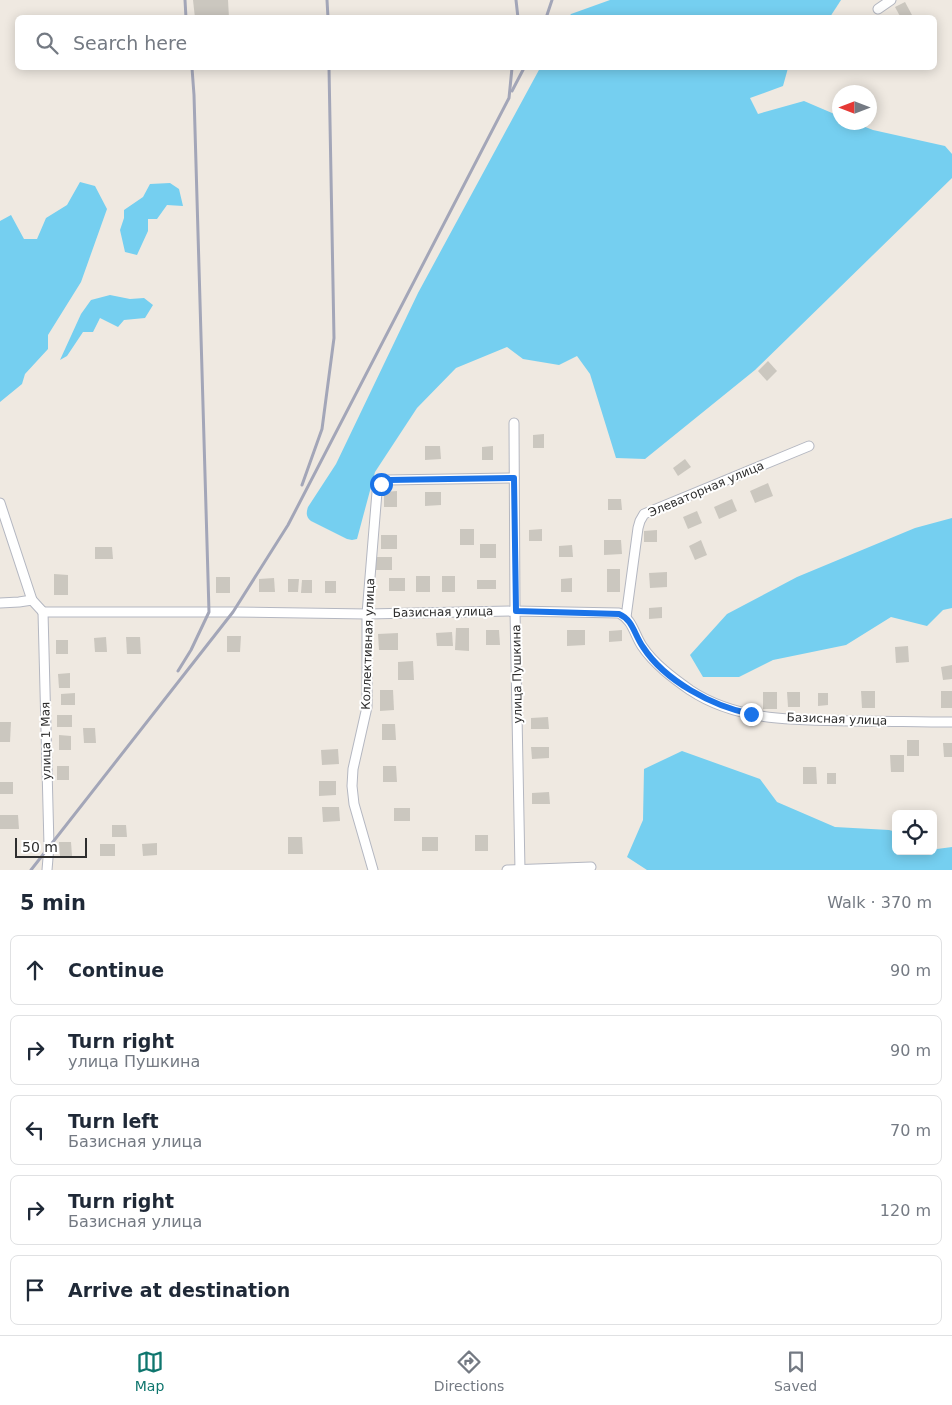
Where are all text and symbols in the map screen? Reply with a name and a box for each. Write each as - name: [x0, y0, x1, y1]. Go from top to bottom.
- search box: [15, 15, 937, 70]
- icon: search: [33, 29, 61, 57]
- text: Search here: [73, 32, 187, 54]
- north arrow: [832, 85, 877, 130]
- street label: Элеваторная улица: [646, 458, 766, 520]
- route start: [370, 473, 393, 496]
- street label: Коллективная улица: [359, 578, 377, 710]
- street label: Базисная улица: [393, 604, 493, 620]
- street label: улица Пушкина: [509, 624, 525, 724]
- street label: улица 1 Мая: [38, 702, 54, 780]
- route end: [740, 703, 763, 726]
- street label: Базисная улица: [786, 710, 888, 728]
- map controls: [892, 810, 937, 855]
- button: locate: [892, 810, 937, 855]
- scale bar: [15, 835, 88, 858]
- text: 50 m: [22, 839, 58, 855]
- text: 5 min: [20, 891, 86, 915]
- text: Walk · 370 m: [827, 893, 932, 912]
- icon: ahead: [21, 956, 49, 984]
- text: Continue: [68, 959, 164, 981]
- text: 90 m: [890, 961, 931, 980]
- text: Turn right: [68, 1030, 174, 1052]
- icon: right: [21, 1036, 49, 1064]
- text: 90 m: [890, 1041, 931, 1060]
- text: улица Пушкина: [68, 1052, 200, 1071]
- text: Turn left: [68, 1110, 159, 1132]
- icon: left: [21, 1116, 49, 1144]
- text: 70 m: [890, 1121, 931, 1140]
- text: Базисная улица: [68, 1132, 202, 1151]
- text: Turn right: [68, 1190, 174, 1212]
- icon: right: [21, 1196, 49, 1224]
- text: 120 m: [880, 1201, 931, 1220]
- text: Базисная улица: [68, 1212, 202, 1231]
- icon: arrive: [21, 1276, 49, 1304]
- text: Arrive at destination: [68, 1279, 290, 1301]
- tab: Map: [135, 1348, 164, 1394]
- tab: Directions: [434, 1348, 504, 1394]
- tab: Saved: [774, 1348, 817, 1394]

